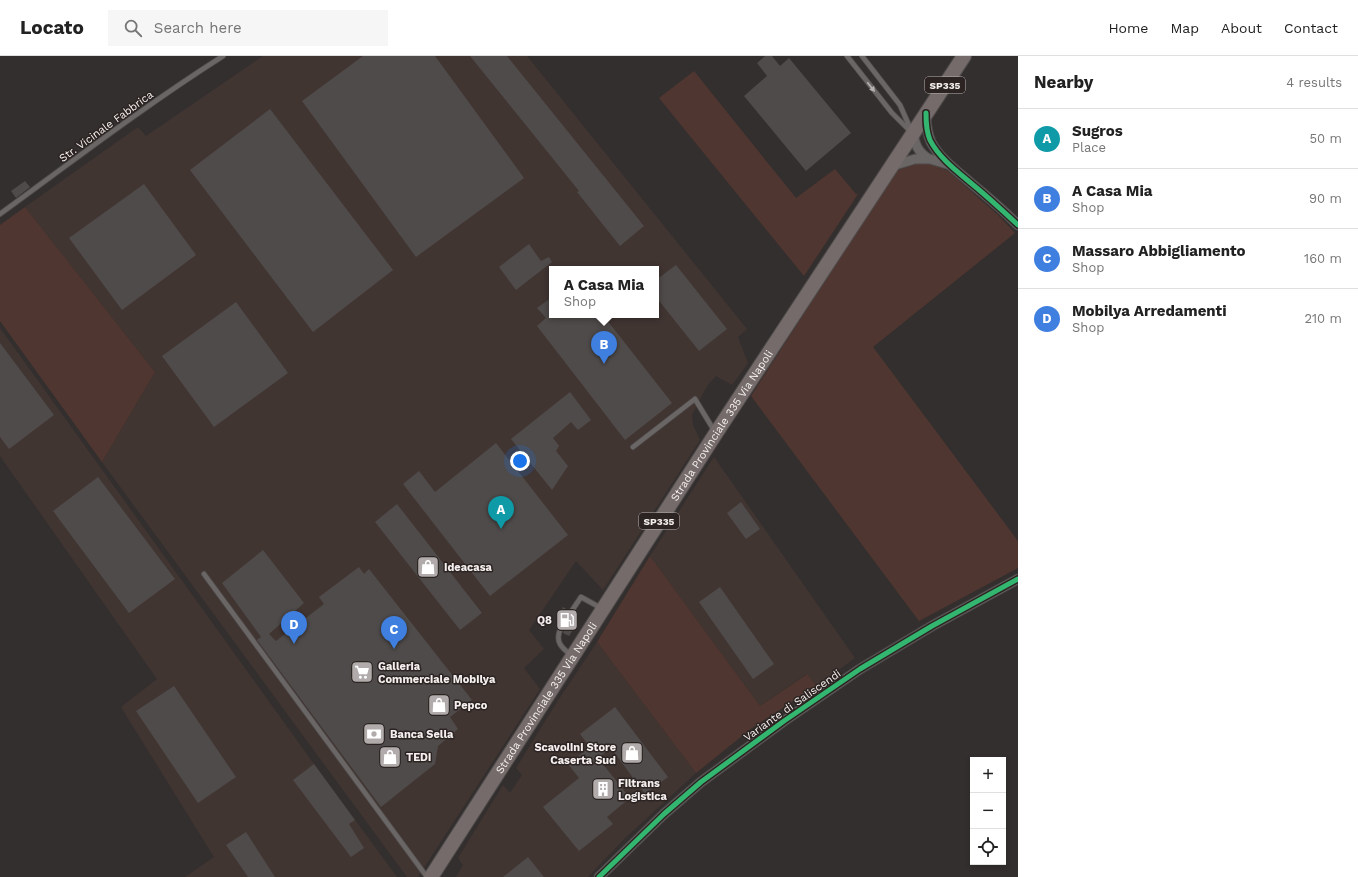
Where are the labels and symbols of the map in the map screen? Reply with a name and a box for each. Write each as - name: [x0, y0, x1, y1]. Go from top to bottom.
- road number: SP335: [925, 77, 965, 93]
- one-way arrow: [867, 81, 875, 92]
- street label: Str. Vicinale Fabbrica: [57, 88, 156, 165]
- pin: B: [591, 331, 617, 364]
- street label: Strada Provinciale 335 Via Napoli: [668, 348, 776, 504]
- your location: [510, 451, 530, 471]
- pin: A: [488, 496, 514, 529]
- road number: SP335: [639, 513, 679, 529]
- shop icon: Ideacasa: [415, 554, 441, 580]
- place label: Ideacasa: [444, 561, 493, 574]
- fuel station icon: Q8: [554, 607, 580, 633]
- pin: D: [281, 611, 307, 644]
- place label: Q8: [537, 614, 552, 627]
- pin: C: [381, 616, 407, 649]
- street label: Strada Provinciale 335 Via Napoli: [493, 620, 600, 776]
- supermarket icon: Galleria Commerciale Mobilya: [349, 659, 375, 685]
- place label: Galleria Commerciale Mobilya: [378, 660, 496, 686]
- street label: Variante di Saliscendi: [741, 667, 843, 744]
- shop icon: Pepco: [426, 692, 452, 718]
- place label: Pepco: [454, 699, 488, 712]
- bank icon: Banca Sella: [361, 721, 387, 747]
- place label: Banca Sella: [390, 728, 454, 741]
- shop icon: Scavolini Store Caserta Sud: [619, 740, 645, 766]
- place label: Scavolini Store Caserta Sud: [534, 741, 616, 767]
- shop icon: TEDi: [377, 744, 403, 770]
- place label: TEDi: [406, 751, 431, 764]
- building icon: Filtrans Logistica: [590, 776, 616, 802]
- place label: Filtrans Logistica: [618, 777, 668, 803]

